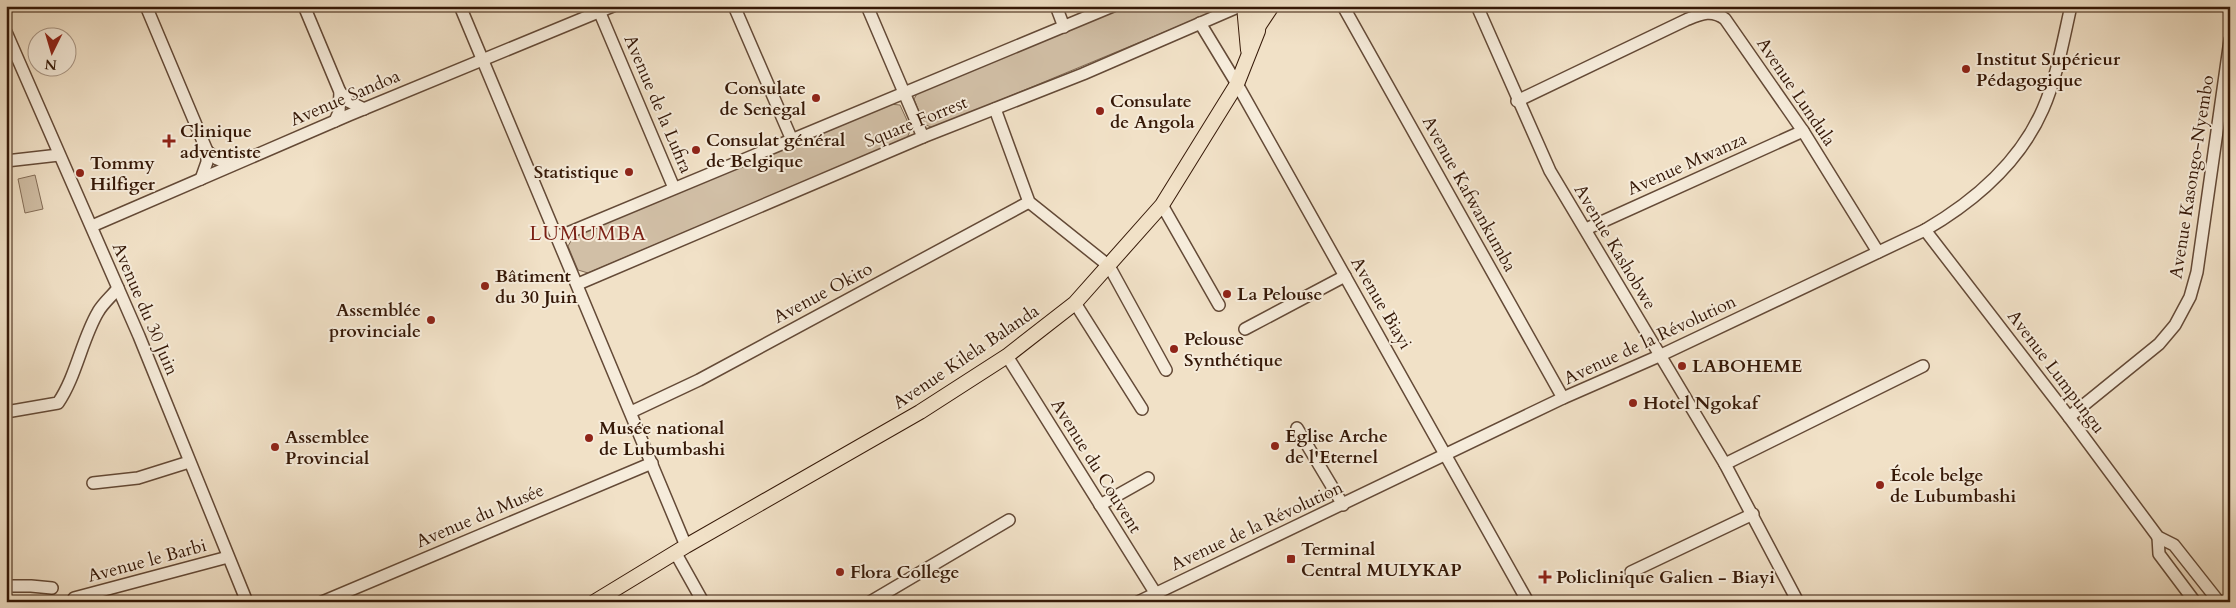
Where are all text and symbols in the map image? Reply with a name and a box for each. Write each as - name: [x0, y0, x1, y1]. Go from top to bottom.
- north arrow: [28, 28, 78, 78]
- street label: Avenue de la Lufira: [618, 31, 699, 177]
- street label: Avenue Lundula: [1750, 33, 1842, 151]
- place label: Institut Supérieur Pédagogique: [1976, 47, 2121, 93]
- text: N: [44, 54, 58, 74]
- street label: Avenue Sandoa: [286, 63, 404, 132]
- marker: Institut Supérieur Pédagogique: [1960, 63, 1972, 75]
- street label: Avenue Kasongo-Nyembo: [2164, 73, 2220, 281]
- place label: Consulate de Senegal: [720, 76, 806, 122]
- place label: Consulate de Angola: [1110, 89, 1195, 135]
- street label: Square Forrest: [861, 90, 971, 154]
- marker: Consulate de Senegal: [810, 92, 822, 104]
- marker: Consulate de Angola: [1094, 105, 1106, 117]
- street label: Avenue Kafwankumba: [1416, 112, 1522, 277]
- place label: Clinique adventiste: [180, 119, 261, 165]
- street label: Avenue Mwanza: [1623, 126, 1751, 202]
- place label: Consulat général de Belgique: [706, 128, 845, 174]
- marker: Clinique adventiste: [162, 134, 176, 148]
- marker: Consulat général de Belgique: [690, 144, 702, 156]
- place label: Tommy Hilfiger: [90, 151, 156, 197]
- place label: Statistique: [534, 160, 619, 185]
- marker: Statistique: [623, 166, 635, 178]
- marker: Tommy Hilfiger: [74, 167, 86, 179]
- street label: Avenue Kashobwe: [1568, 180, 1662, 314]
- district label: LUMUMBA: [529, 220, 647, 247]
- street label: Avenue du 30 Juin: [106, 239, 185, 380]
- street label: Avenue Biayi: [1344, 252, 1418, 354]
- street label: Avenue Okito: [769, 256, 877, 330]
- place label: Bâtiment du 30 Juin: [495, 264, 578, 310]
- marker: Bâtiment du 30 Juin: [479, 280, 491, 292]
- place label: La Pelouse: [1237, 282, 1322, 307]
- marker: La Pelouse: [1221, 288, 1233, 300]
- street label: Avenue de la Révolution: [1560, 289, 1741, 391]
- place label: Assemblée provinciale: [329, 298, 421, 344]
- street label: Avenue Kilela Balanda: [888, 299, 1044, 415]
- street label: Avenue Lumpungu: [2001, 305, 2111, 439]
- marker: Assemblée provinciale: [425, 314, 437, 326]
- place label: Pelouse Synthétique: [1184, 327, 1283, 373]
- marker: Pelouse Synthétique: [1168, 343, 1180, 355]
- place label: LABOHEME: [1692, 354, 1802, 379]
- marker: LABOHEME: [1676, 360, 1688, 372]
- place label: Hotel Ngokaf: [1643, 391, 1761, 416]
- street label: Avenue du Couvent: [1045, 394, 1148, 538]
- marker: Hotel Ngokaf: [1627, 397, 1639, 409]
- place label: Musée national de Lubumbashi: [599, 416, 726, 462]
- place label: Eglise Arche de l'Eternel: [1285, 424, 1388, 470]
- place label: Assemblee Provincial: [285, 425, 370, 471]
- marker: Musée national de Lubumbashi: [583, 432, 595, 444]
- marker: Eglise Arche de l'Eternel: [1269, 440, 1281, 452]
- marker: Assemblee Provincial: [269, 441, 281, 453]
- place label: École belge de Lubumbashi: [1890, 463, 2017, 509]
- street label: Avenue de la Révolution: [1167, 475, 1348, 577]
- street label: Avenue du Musée: [412, 478, 548, 554]
- marker: École belge de Lubumbashi: [1874, 479, 1886, 491]
- street label: Avenue le Barbi: [85, 533, 209, 589]
- place label: Terminal Central MULYKAP: [1301, 537, 1462, 583]
- marker: Terminal Central MULYKAP: [1285, 553, 1297, 565]
- place label: Flora College: [850, 560, 960, 585]
- place label: Policlinique Galien - Biayi: [1556, 565, 1775, 590]
- marker: Flora College: [834, 566, 846, 578]
- marker: Policlinique Galien - Biayi: [1538, 570, 1552, 584]

